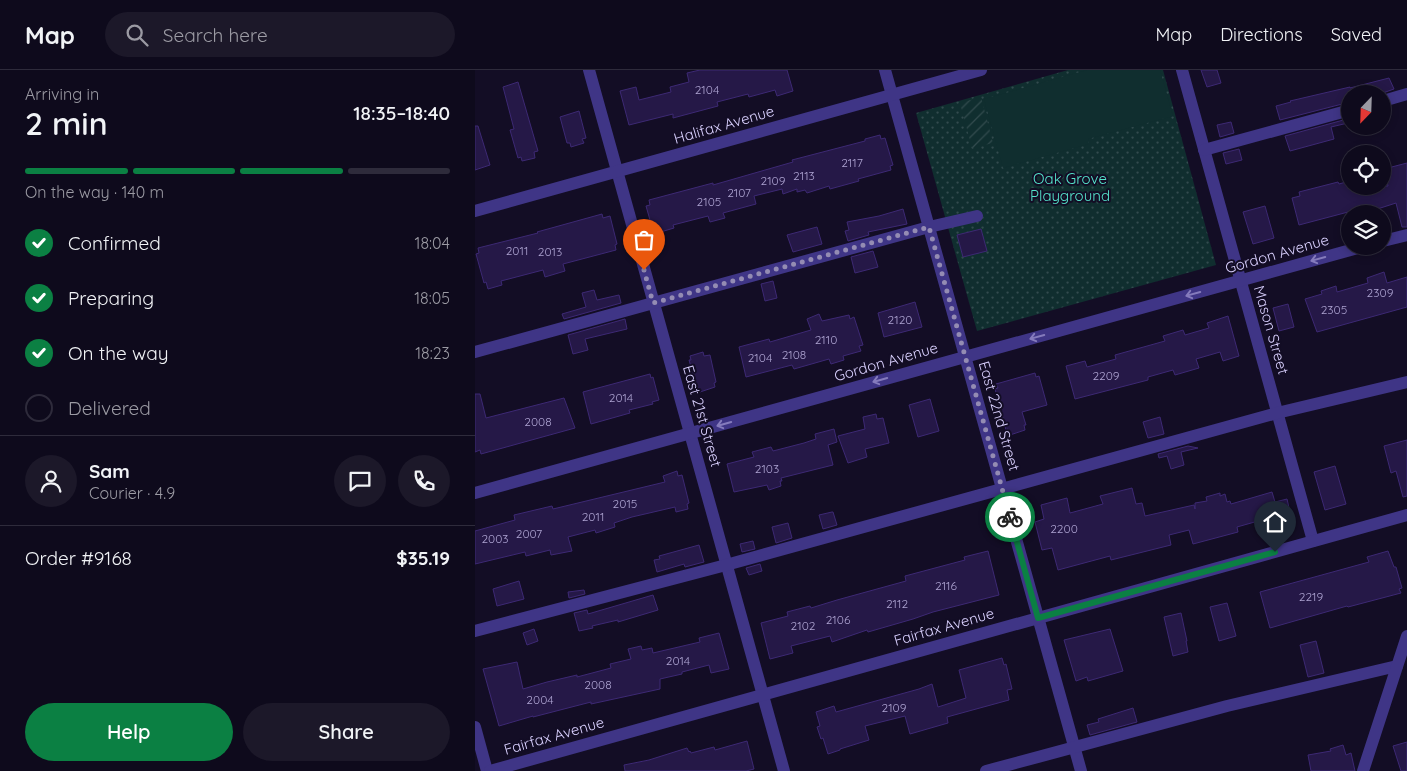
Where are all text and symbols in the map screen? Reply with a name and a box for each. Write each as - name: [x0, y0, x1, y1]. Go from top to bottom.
- search box: [105, 12, 455, 57]
- text: Map: [25, 20, 75, 50]
- icon: search: [123, 21, 151, 49]
- text: Search here: [163, 23, 268, 47]
- text: Map: [1155, 23, 1192, 46]
- text: Directions: [1220, 23, 1303, 46]
- text: Saved: [1331, 23, 1382, 46]
- house number: 2104: [695, 82, 719, 97]
- text: Arriving in: [25, 84, 99, 104]
- north arrow: [1341, 85, 1391, 135]
- map controls: [1341, 85, 1391, 255]
- text: 18:35–18:40: [353, 101, 450, 125]
- street label: Halifax Avenue: [671, 101, 776, 148]
- text: 2 min: [25, 103, 108, 143]
- button: locate: [1341, 145, 1391, 195]
- house number: 2117: [841, 155, 863, 170]
- house number: 2113: [793, 168, 815, 183]
- park label: Oak Grove Playground: [1030, 169, 1110, 205]
- house number: 2109: [761, 173, 786, 188]
- text: On the way · 140 m: [25, 182, 164, 202]
- house number: 2107: [727, 185, 751, 200]
- house number: 2105: [697, 194, 721, 209]
- button: layers: [1341, 205, 1391, 255]
- pin: [623, 219, 665, 270]
- icon: bag: [630, 226, 658, 254]
- icon: check: [25, 229, 53, 257]
- street label: Gordon Avenue: [1223, 230, 1331, 277]
- text: Confirmed: [68, 231, 161, 255]
- text: 18:04: [414, 233, 450, 253]
- house number: 2011: [506, 243, 528, 258]
- house number: 2013: [538, 244, 562, 259]
- one-way arrow: [1310, 255, 1326, 265]
- street label: Mason Street: [1250, 283, 1293, 376]
- icon: check: [25, 284, 53, 312]
- house number: 2309: [1367, 285, 1394, 300]
- text: Preparing: [68, 286, 154, 310]
- text: 18:05: [414, 288, 450, 308]
- one-way arrow: [1186, 289, 1202, 299]
- house number: 2305: [1321, 302, 1347, 317]
- house number: 2120: [888, 312, 912, 327]
- house number: 2110: [815, 332, 837, 347]
- one-way arrow: [1029, 333, 1045, 342]
- street label: Gordon Avenue: [832, 338, 940, 385]
- icon: check: [25, 339, 53, 367]
- text: On the way: [68, 341, 169, 365]
- text: 18:23: [415, 343, 450, 363]
- house number: 2108: [782, 347, 806, 362]
- house number: 2104: [748, 350, 772, 365]
- street label: East 22nd Street: [975, 359, 1024, 473]
- street label: East 21st Street: [679, 363, 726, 469]
- house number: 2209: [1092, 368, 1120, 383]
- one-way arrow: [873, 376, 889, 386]
- house number: 2014: [609, 390, 633, 405]
- text: Delivered: [68, 396, 151, 420]
- house number: 2008: [524, 414, 552, 429]
- one-way arrow: [716, 420, 732, 429]
- button: person: [25, 455, 77, 507]
- button: chat: [334, 455, 386, 507]
- button: phone: [398, 455, 450, 507]
- text: Sam: [89, 459, 130, 483]
- house number: 2103: [755, 461, 779, 476]
- text: Courier · 4.9: [89, 483, 175, 503]
- courier: [985, 492, 1035, 542]
- house number: 2015: [613, 496, 637, 511]
- pin: [1254, 501, 1296, 552]
- icon: bike: [996, 503, 1024, 531]
- icon: home: [1261, 508, 1289, 536]
- house number: 2011: [582, 509, 604, 524]
- house number: 2200: [1050, 521, 1078, 536]
- house number: 2007: [516, 526, 542, 541]
- house number: 2003: [481, 531, 509, 546]
- text: Order #9168: [25, 546, 132, 570]
- text: $35.19: [396, 546, 450, 570]
- house number: 2116: [935, 578, 958, 593]
- house number: 2219: [1299, 589, 1324, 604]
- house number: 2112: [886, 596, 908, 611]
- street label: Fairfax Avenue: [892, 603, 996, 650]
- house number: 2106: [826, 612, 851, 627]
- house number: 2102: [791, 618, 816, 633]
- house number: 2014: [666, 653, 690, 668]
- house number: 2008: [584, 677, 612, 692]
- house number: 2004: [526, 692, 554, 707]
- house number: 2109: [882, 700, 907, 715]
- button: Help: [25, 703, 233, 761]
- button: Share: [243, 703, 450, 761]
- street label: Fairfax Avenue: [502, 712, 606, 759]

